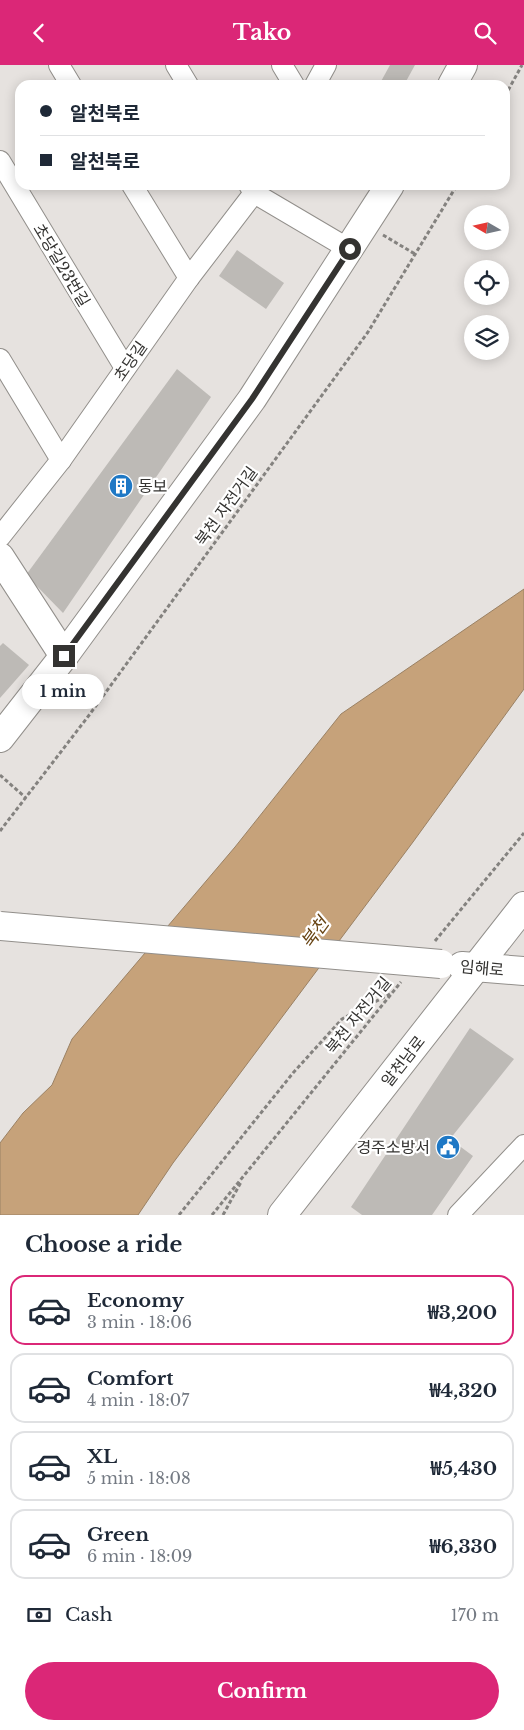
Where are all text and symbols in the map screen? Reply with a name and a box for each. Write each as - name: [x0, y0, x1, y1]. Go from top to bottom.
- icon: back: [25, 19, 53, 47]
- text: Tako: [233, 19, 291, 46]
- icon: search: [471, 19, 499, 47]
- text: 알천북로: [70, 102, 140, 125]
- text: 알천북로: [70, 150, 140, 173]
- north arrow: [464, 205, 509, 250]
- map controls: [464, 205, 509, 360]
- street label: 초당길23번길: [29, 220, 95, 310]
- route start: [339, 238, 361, 260]
- button: locate: [464, 260, 509, 305]
- button: layers: [464, 315, 509, 360]
- street label: 초당길: [109, 337, 151, 385]
- street label: 북천 자전거길: [191, 463, 261, 549]
- building icon: 동보: [108, 473, 134, 499]
- place label: 동보: [138, 476, 167, 496]
- route end: [53, 645, 75, 667]
- callout: 1 min: [23, 673, 105, 709]
- text: 1 min: [40, 681, 86, 701]
- water label: 북천: [296, 911, 335, 953]
- street label: 임해로: [459, 956, 505, 980]
- street label: 북천 자전거길: [321, 973, 395, 1057]
- street label: 알천남로: [377, 1031, 429, 1090]
- public building icon: 경주소방서: [435, 1134, 461, 1160]
- place label: 경주소방서: [356, 1137, 430, 1157]
- text: Choose a ride: [25, 1231, 182, 1258]
- icon: car: [27, 1288, 72, 1333]
- text: Economy: [87, 1289, 184, 1312]
- text: ₩3,200: [428, 1301, 497, 1324]
- text: 3 min · 18:06: [87, 1312, 192, 1332]
- icon: car: [27, 1366, 72, 1411]
- text: Comfort: [87, 1367, 174, 1390]
- text: ₩4,320: [429, 1379, 497, 1402]
- text: 4 min · 18:07: [87, 1390, 189, 1410]
- icon: car: [27, 1444, 72, 1489]
- text: XL: [87, 1445, 117, 1468]
- text: ₩5,430: [430, 1457, 497, 1480]
- text: 5 min · 18:08: [87, 1468, 191, 1488]
- icon: car: [27, 1522, 72, 1567]
- text: Green: [87, 1523, 149, 1546]
- text: ₩6,330: [429, 1535, 497, 1558]
- text: 6 min · 18:09: [87, 1546, 192, 1566]
- icon: cash: [25, 1601, 53, 1629]
- text: Cash: [65, 1603, 112, 1626]
- text: 170 m: [451, 1605, 499, 1625]
- button: Confirm: [25, 1662, 499, 1720]

